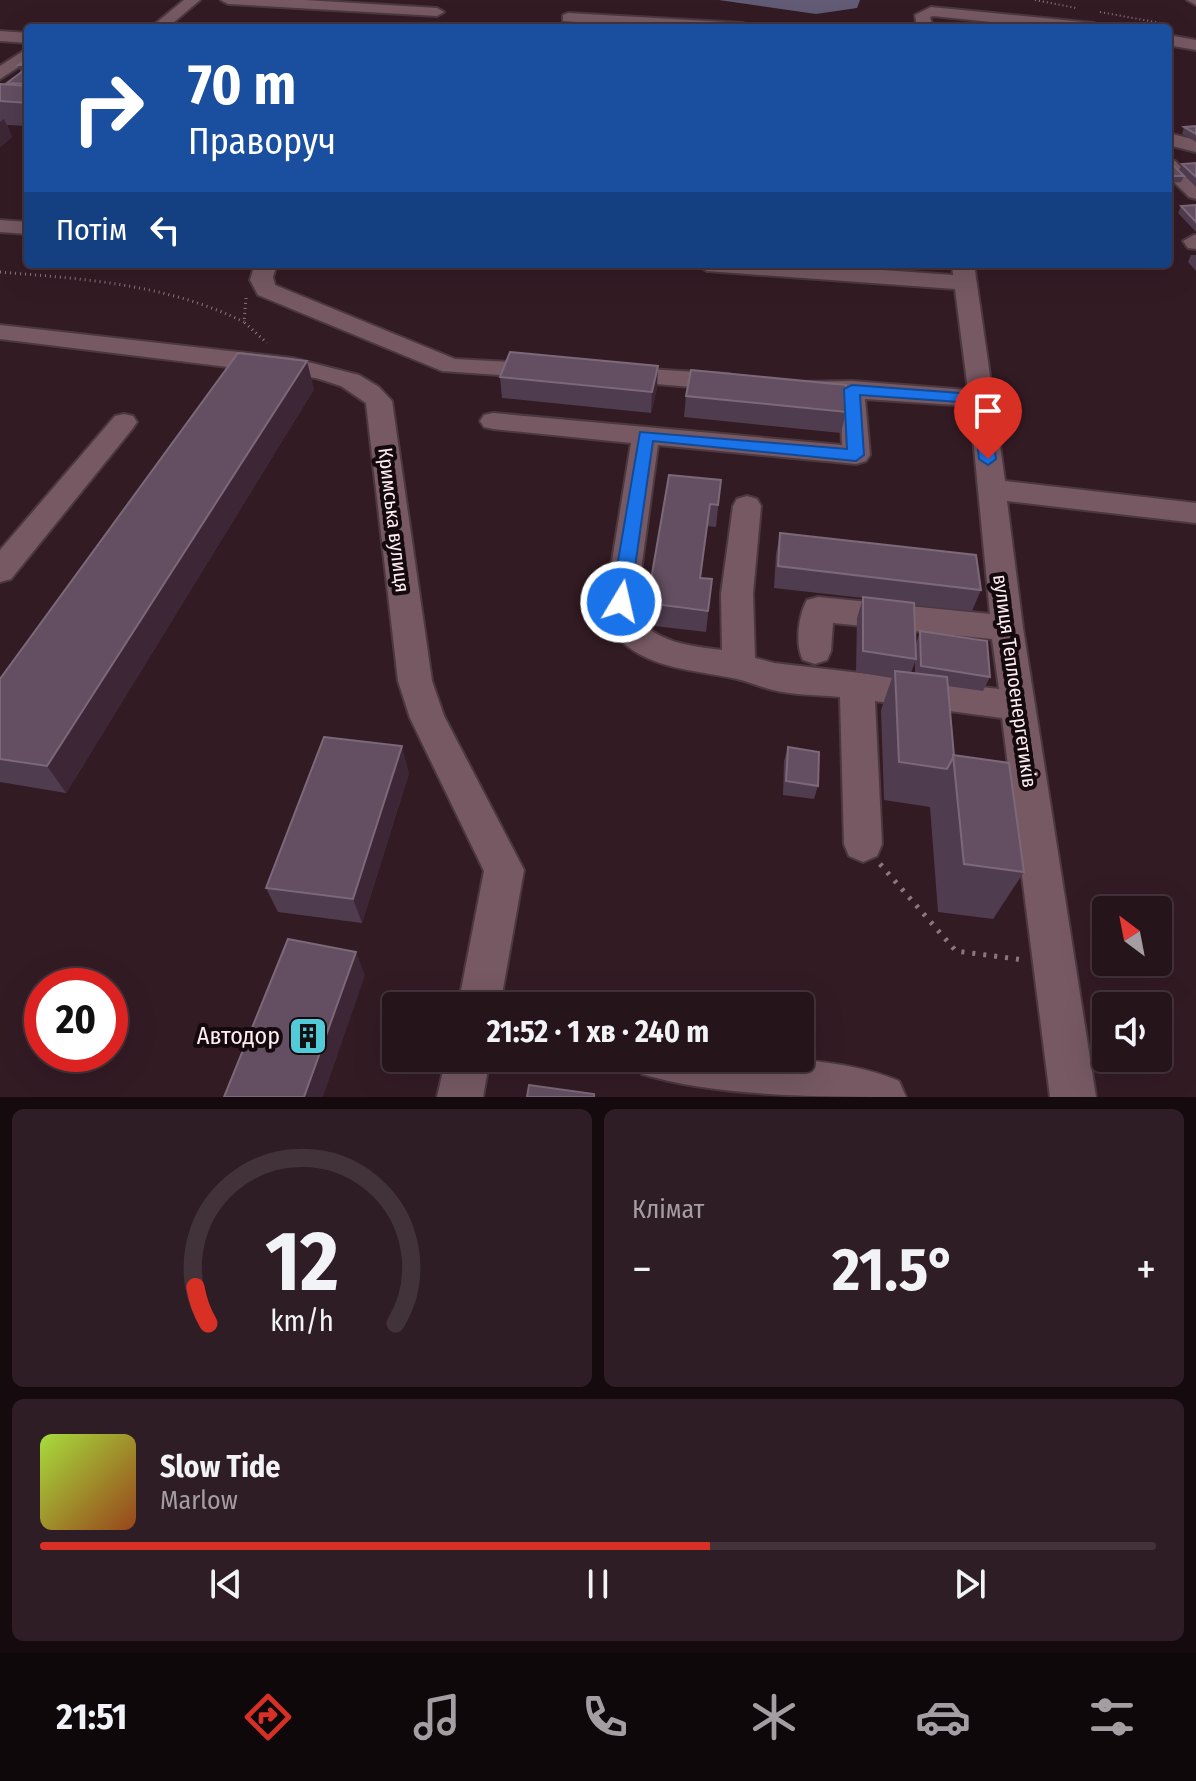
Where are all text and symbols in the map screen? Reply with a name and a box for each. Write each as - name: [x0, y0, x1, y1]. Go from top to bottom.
- text: 70 m: [188, 52, 296, 119]
- icon: right: [56, 56, 160, 160]
- text: Праворуч: [188, 120, 336, 164]
- icon: left: [143, 208, 187, 252]
- text: Потім: [56, 212, 127, 248]
- pin: [954, 377, 1022, 459]
- icon: arrive: [966, 389, 1010, 433]
- street label: Кримська вулиця: [373, 446, 415, 594]
- position arrow: [579, 560, 663, 644]
- street label: вулиця Теплоенергетиків: [988, 573, 1042, 789]
- north arrow: [1092, 896, 1172, 976]
- map controls: [1092, 896, 1172, 1072]
- speed limit sign: 20: [24, 968, 128, 1072]
- button: sound: [1092, 992, 1172, 1072]
- text: 21:52 · 1 хв · 240 m: [487, 1014, 709, 1050]
- building icon: Автодор: [287, 1015, 329, 1057]
- place label: Автодор: [197, 1022, 280, 1050]
- text: Клімат: [632, 1194, 704, 1225]
- text: 12: [265, 1212, 339, 1312]
- text: 21.5°: [832, 1234, 956, 1306]
- text: −: [632, 1243, 652, 1296]
- text: +: [1136, 1243, 1156, 1296]
- text: km/h: [270, 1304, 334, 1339]
- text: Slow Tide: [160, 1449, 281, 1485]
- text: Marlow: [160, 1485, 238, 1516]
- icon: previous: [204, 1562, 248, 1606]
- icon: pause: [576, 1562, 620, 1606]
- icon: next: [948, 1562, 992, 1606]
- icon: directions: [240, 1689, 296, 1745]
- icon: music: [409, 1689, 465, 1745]
- icon: phone: [577, 1689, 633, 1745]
- icon: climate: [746, 1689, 802, 1745]
- icon: car: [915, 1689, 971, 1745]
- icon: filters: [1084, 1689, 1140, 1745]
- text: 21:51: [56, 1695, 127, 1739]

